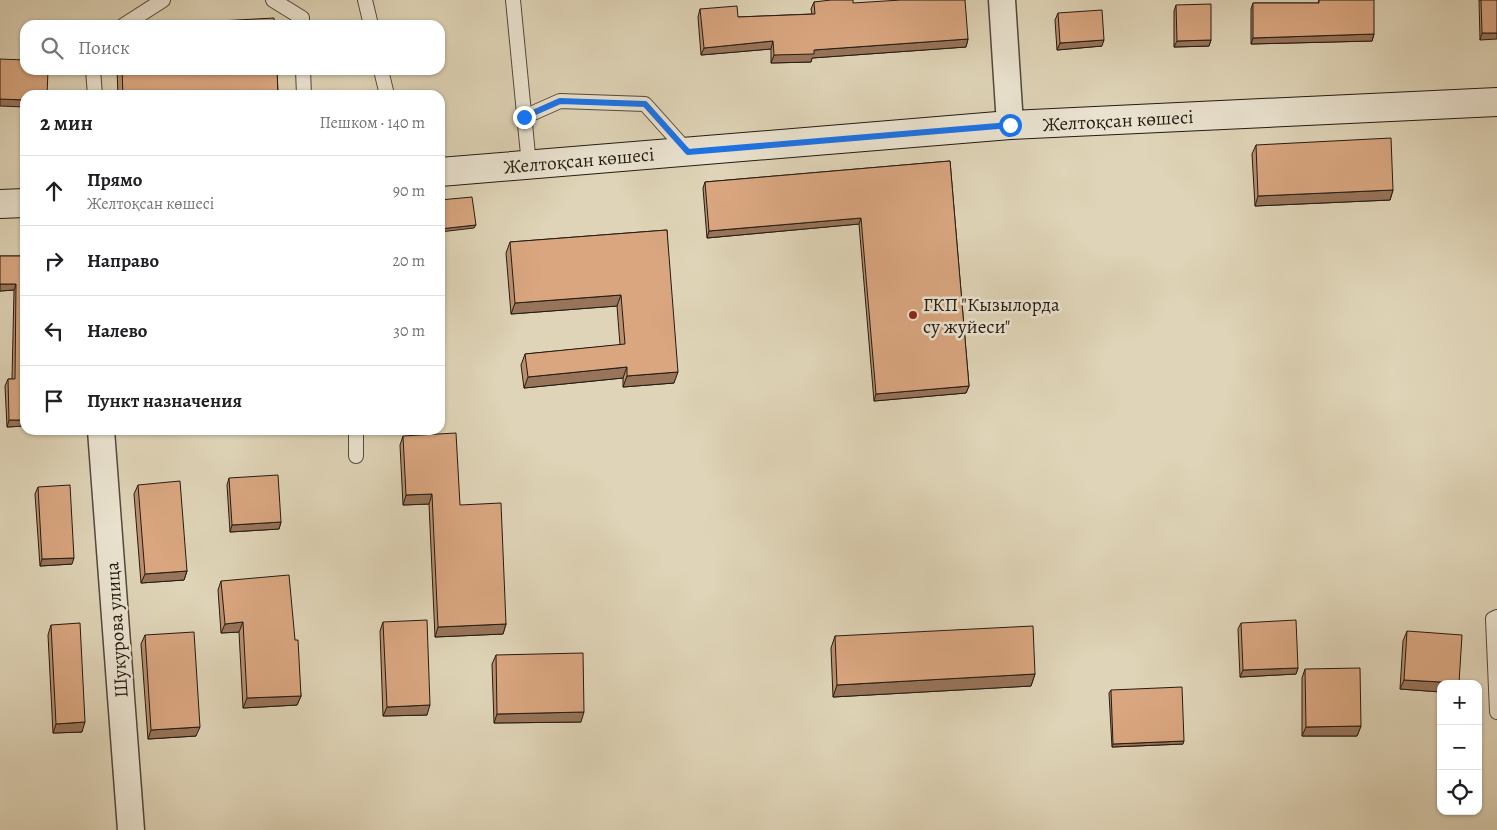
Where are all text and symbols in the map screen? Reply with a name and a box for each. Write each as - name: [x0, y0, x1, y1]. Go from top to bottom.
- search box: [20, 20, 445, 75]
- icon: search: [38, 34, 66, 62]
- text: Поиск: [78, 35, 130, 61]
- street label: Желтоқсан көшесі: [1042, 104, 1194, 138]
- route end: [513, 106, 536, 129]
- text: 2 мин: [40, 109, 93, 137]
- text: Пешком · 140 m: [320, 112, 425, 134]
- route start: [999, 114, 1022, 137]
- street label: Желтоқсан көшесі: [503, 141, 655, 181]
- text: Прямо: [87, 167, 142, 193]
- icon: ahead: [40, 177, 68, 205]
- text: 90 m: [393, 180, 425, 202]
- text: Желтоқсан көшесі: [87, 193, 214, 215]
- icon: right: [40, 247, 68, 275]
- text: Направо: [87, 248, 159, 274]
- text: 20 m: [392, 250, 425, 272]
- place label: ГКП "Кызылорда су жуйеси": [923, 292, 1060, 340]
- marker: ГКП "Кызылорда су жуйеси": [907, 309, 919, 321]
- icon: left: [40, 317, 68, 345]
- text: Налево: [87, 318, 147, 344]
- text: 30 m: [393, 320, 425, 342]
- icon: arrive: [40, 387, 68, 415]
- text: Пункт назначения: [87, 388, 242, 414]
- street label: Шукурова улица: [99, 561, 135, 699]
- map controls: [1437, 680, 1482, 815]
- button: +: [1437, 680, 1482, 725]
- button: −: [1437, 725, 1482, 770]
- button: locate: [1437, 770, 1482, 815]

